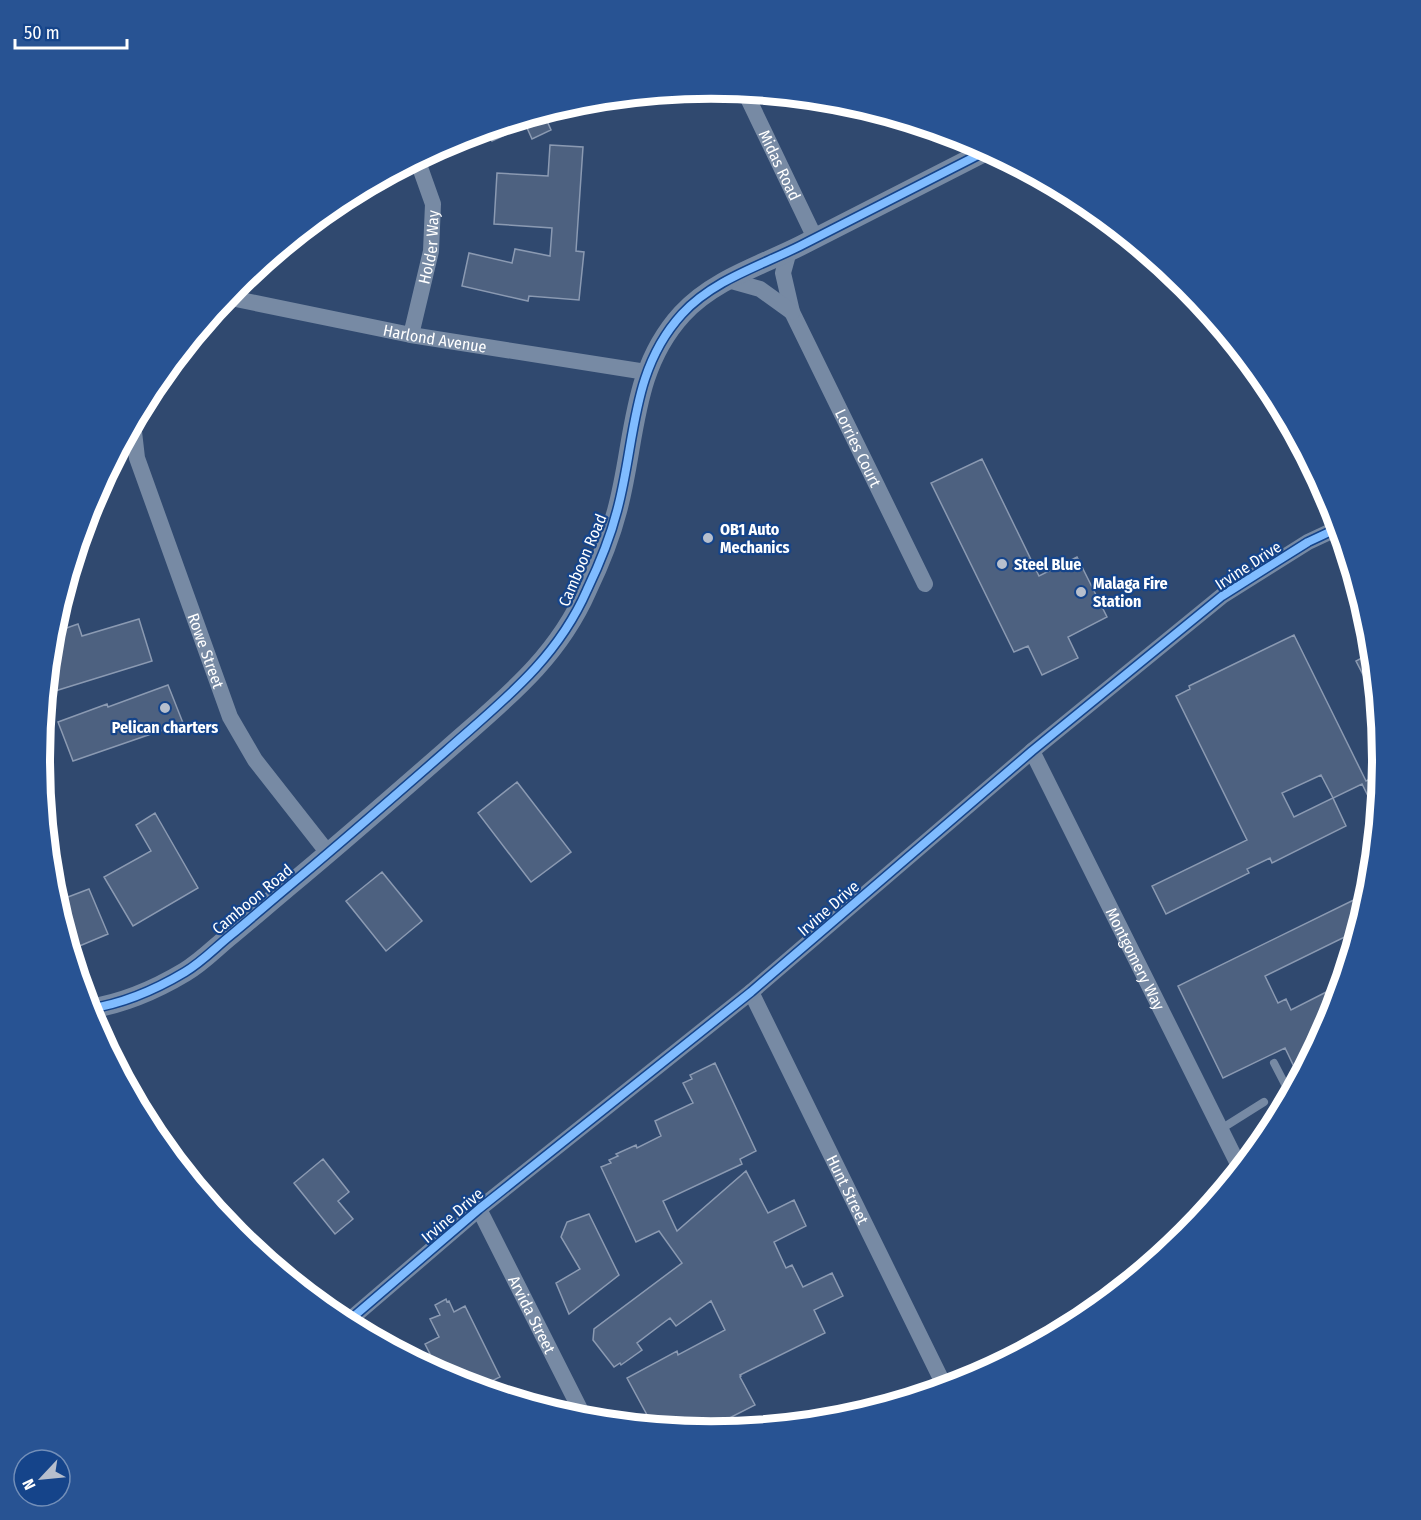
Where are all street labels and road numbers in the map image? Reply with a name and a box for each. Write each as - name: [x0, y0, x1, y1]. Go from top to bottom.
- street label: Midas Road: [755, 127, 804, 203]
- street label: Holder Way: [414, 209, 443, 286]
- street label: Harlond Avenue: [381, 321, 488, 357]
- street label: Lorries Court: [831, 406, 885, 491]
- street label: Camboon Road: [554, 511, 611, 609]
- street label: Irvine Drive: [1212, 537, 1285, 594]
- street label: Rowe Street: [184, 611, 228, 692]
- street label: Camboon Road: [208, 860, 296, 938]
- street label: Irvine Drive: [794, 877, 863, 940]
- street label: Montgomery Way: [1102, 905, 1169, 1014]
- street label: Hunt Street: [823, 1152, 873, 1228]
- street label: Irvine Drive: [418, 1184, 487, 1247]
- street label: Arvida Street: [504, 1272, 560, 1357]

